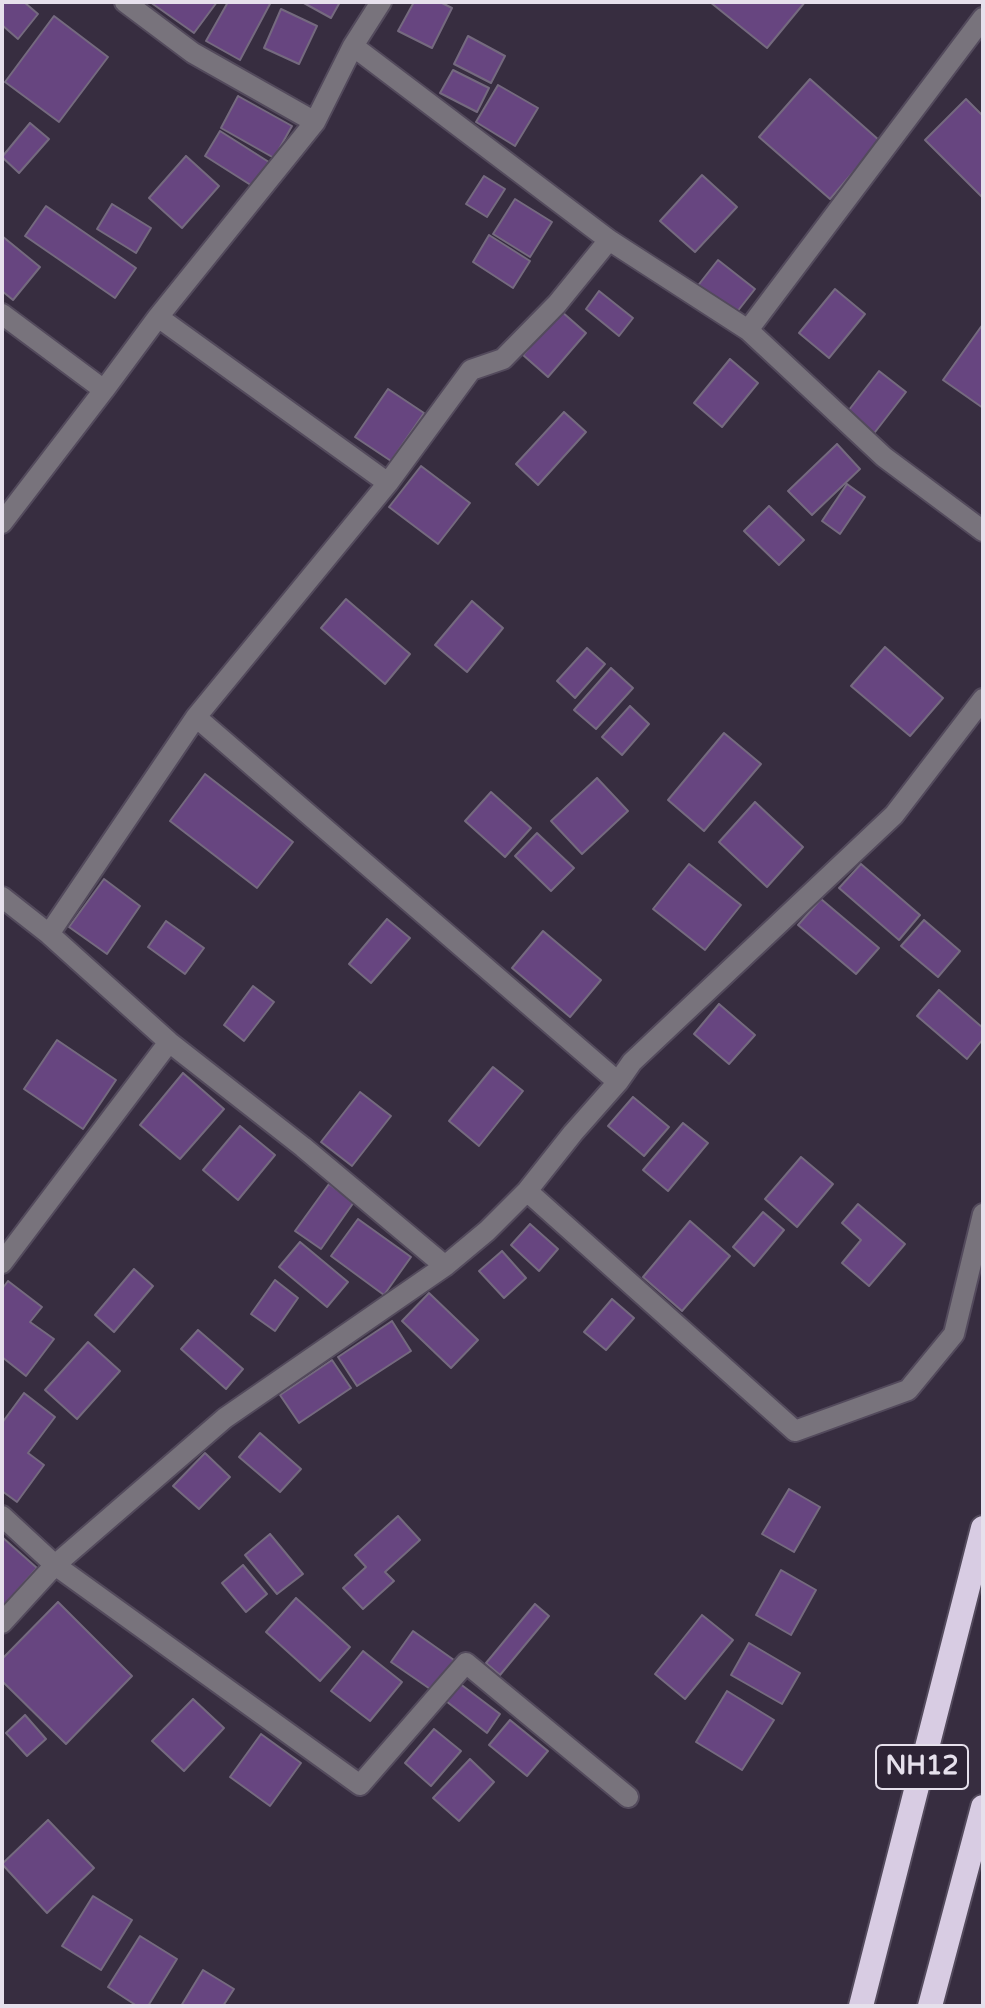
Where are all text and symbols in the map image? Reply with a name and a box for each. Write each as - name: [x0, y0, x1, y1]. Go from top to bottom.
- road number: NH12: [876, 1745, 968, 1789]

